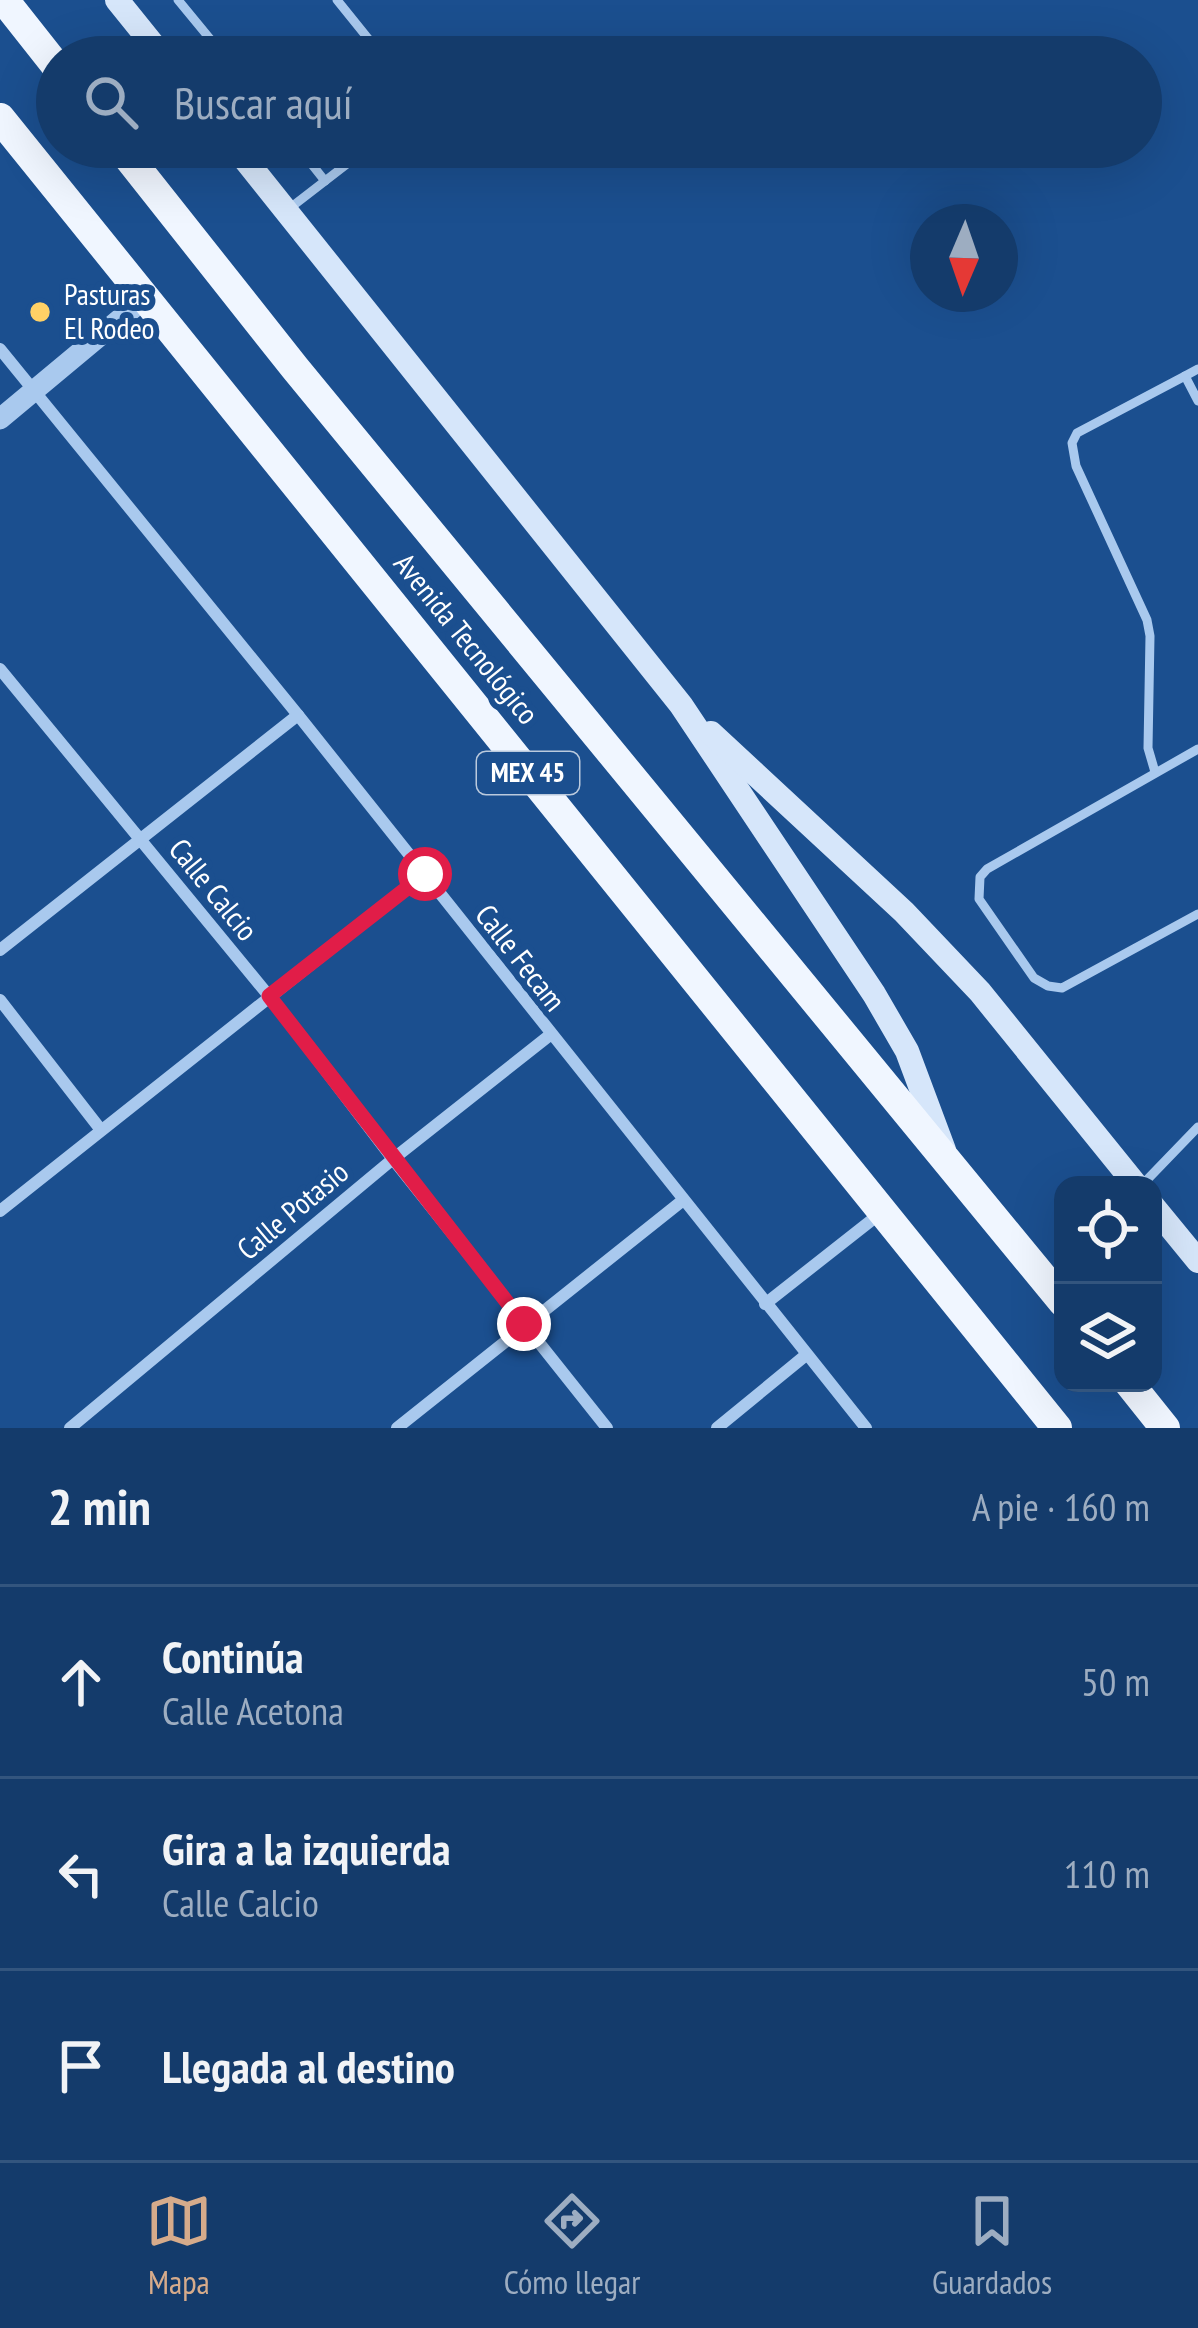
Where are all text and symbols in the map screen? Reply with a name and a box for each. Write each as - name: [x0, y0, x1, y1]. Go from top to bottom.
- search box: [36, 36, 1162, 168]
- icon: search: [78, 69, 144, 135]
- text: Buscar aquí: [174, 73, 353, 131]
- north arrow: [910, 204, 1018, 312]
- place label: Pasturas El Rodeo: [64, 274, 155, 347]
- marker: Pasturas El Rodeo: [27, 299, 53, 325]
- street label: Avenida Tecnológico: [386, 544, 548, 732]
- road number: MEX 45: [477, 752, 579, 794]
- street label: Calle Calcio: [161, 830, 267, 948]
- route start: [398, 847, 452, 901]
- street label: Calle Fecam: [467, 896, 575, 1018]
- street label: Calle Potasio: [228, 1152, 356, 1268]
- map controls: [1054, 1176, 1162, 1392]
- button: locate: [1054, 1176, 1162, 1284]
- button: layers: [1054, 1284, 1162, 1392]
- route end: [497, 1297, 551, 1351]
- text: 2 min: [48, 1473, 151, 1539]
- text: A pie · 160 m: [972, 1481, 1150, 1532]
- text: Continúa: [162, 1627, 304, 1685]
- icon: ahead: [48, 1649, 114, 1715]
- text: 50 m: [1081, 1656, 1150, 1707]
- text: Calle Acetona: [162, 1685, 344, 1736]
- text: Gira a la izquierda: [162, 1819, 451, 1877]
- icon: left: [48, 1841, 114, 1907]
- text: 110 m: [1064, 1848, 1150, 1899]
- text: Calle Calcio: [162, 1877, 319, 1928]
- icon: arrive: [48, 2033, 114, 2099]
- text: Llegada al destino: [162, 2037, 455, 2095]
- tab: Mapa: [146, 2188, 212, 2303]
- tab: Cómo llegar: [504, 2188, 640, 2303]
- tab: Guardados: [932, 2188, 1052, 2303]

